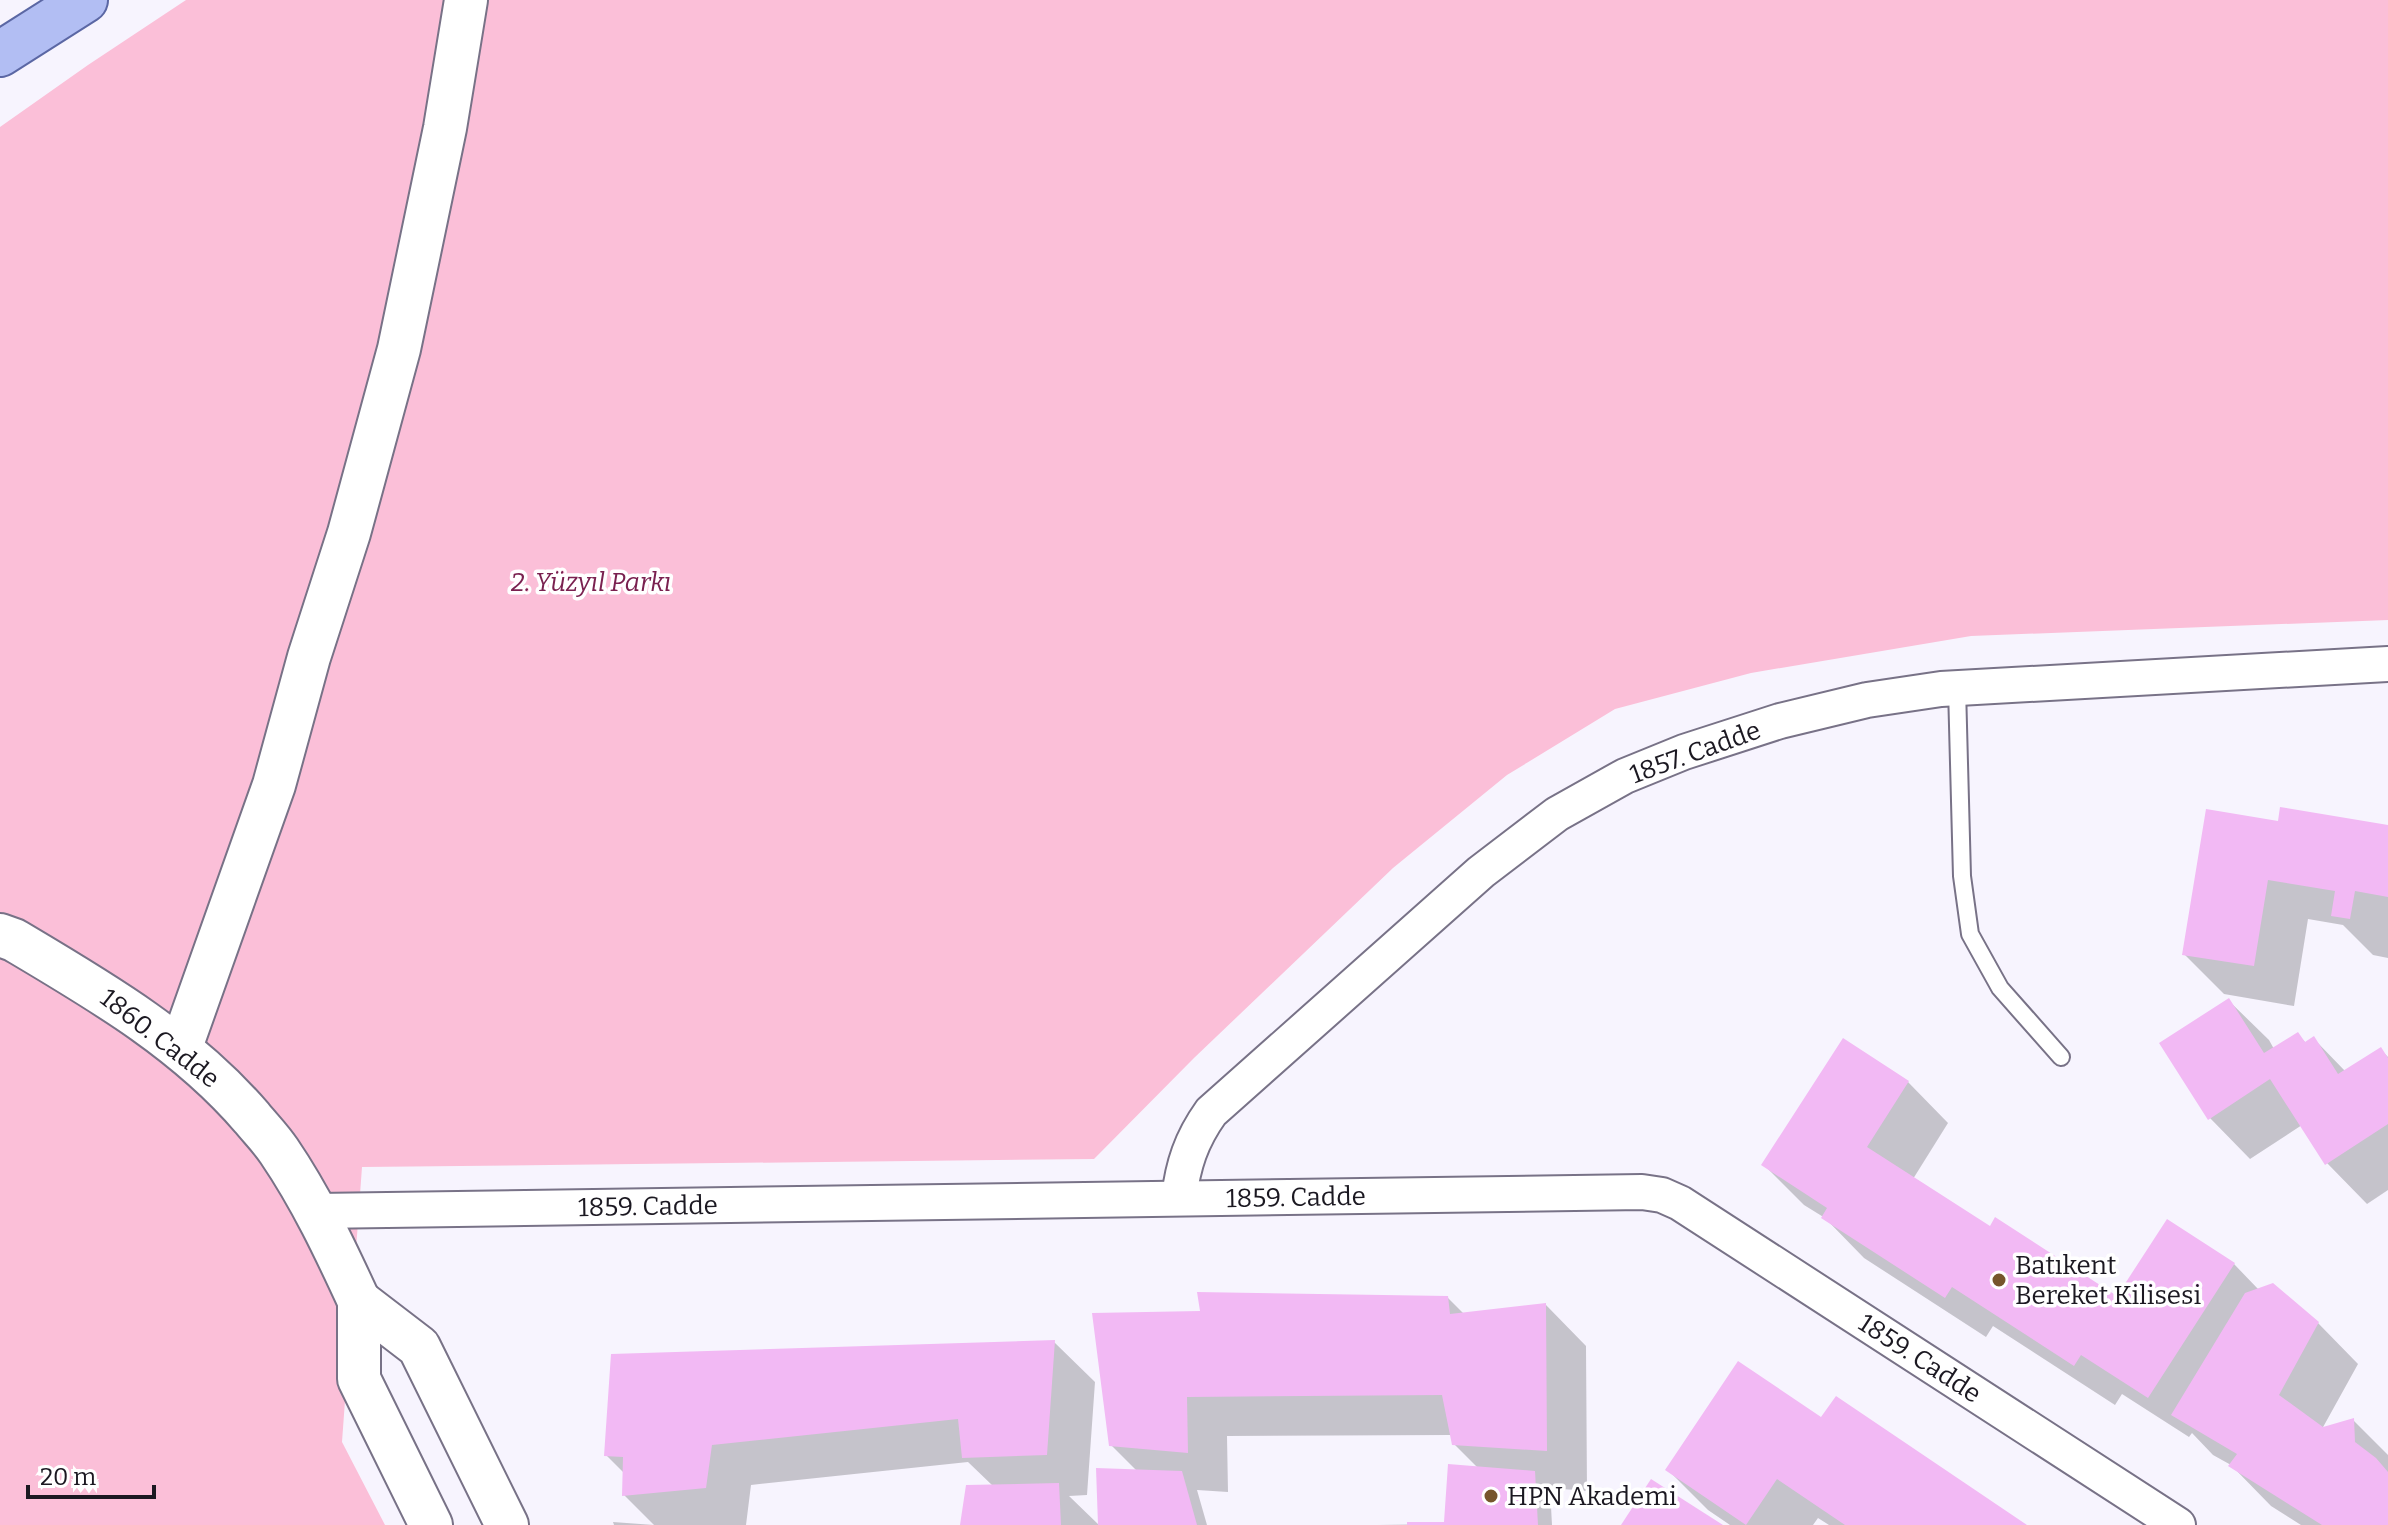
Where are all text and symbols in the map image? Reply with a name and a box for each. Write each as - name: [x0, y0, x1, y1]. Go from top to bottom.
- park label: 2. Yüzyıl Parkı: [511, 567, 671, 598]
- street label: 1857. Cadde: [1626, 715, 1765, 790]
- street label: 1860. Cadde: [94, 982, 225, 1095]
- street label: 1859. Cadde: [1226, 1181, 1366, 1214]
- street label: 1859. Cadde: [578, 1190, 718, 1223]
- place label: Batıkent Bereket Kilisesi: [2015, 1250, 2202, 1311]
- marker: Batıkent Bereket Kilisesi: [1990, 1271, 2008, 1289]
- street label: 1859. Cadde: [1853, 1307, 1987, 1410]
- scale bar: [28, 1449, 154, 1499]
- text: 20 m: [40, 1463, 96, 1491]
- place label: HPN Akademi: [1507, 1481, 1677, 1512]
- marker: HPN Akademi: [1482, 1487, 1500, 1505]

